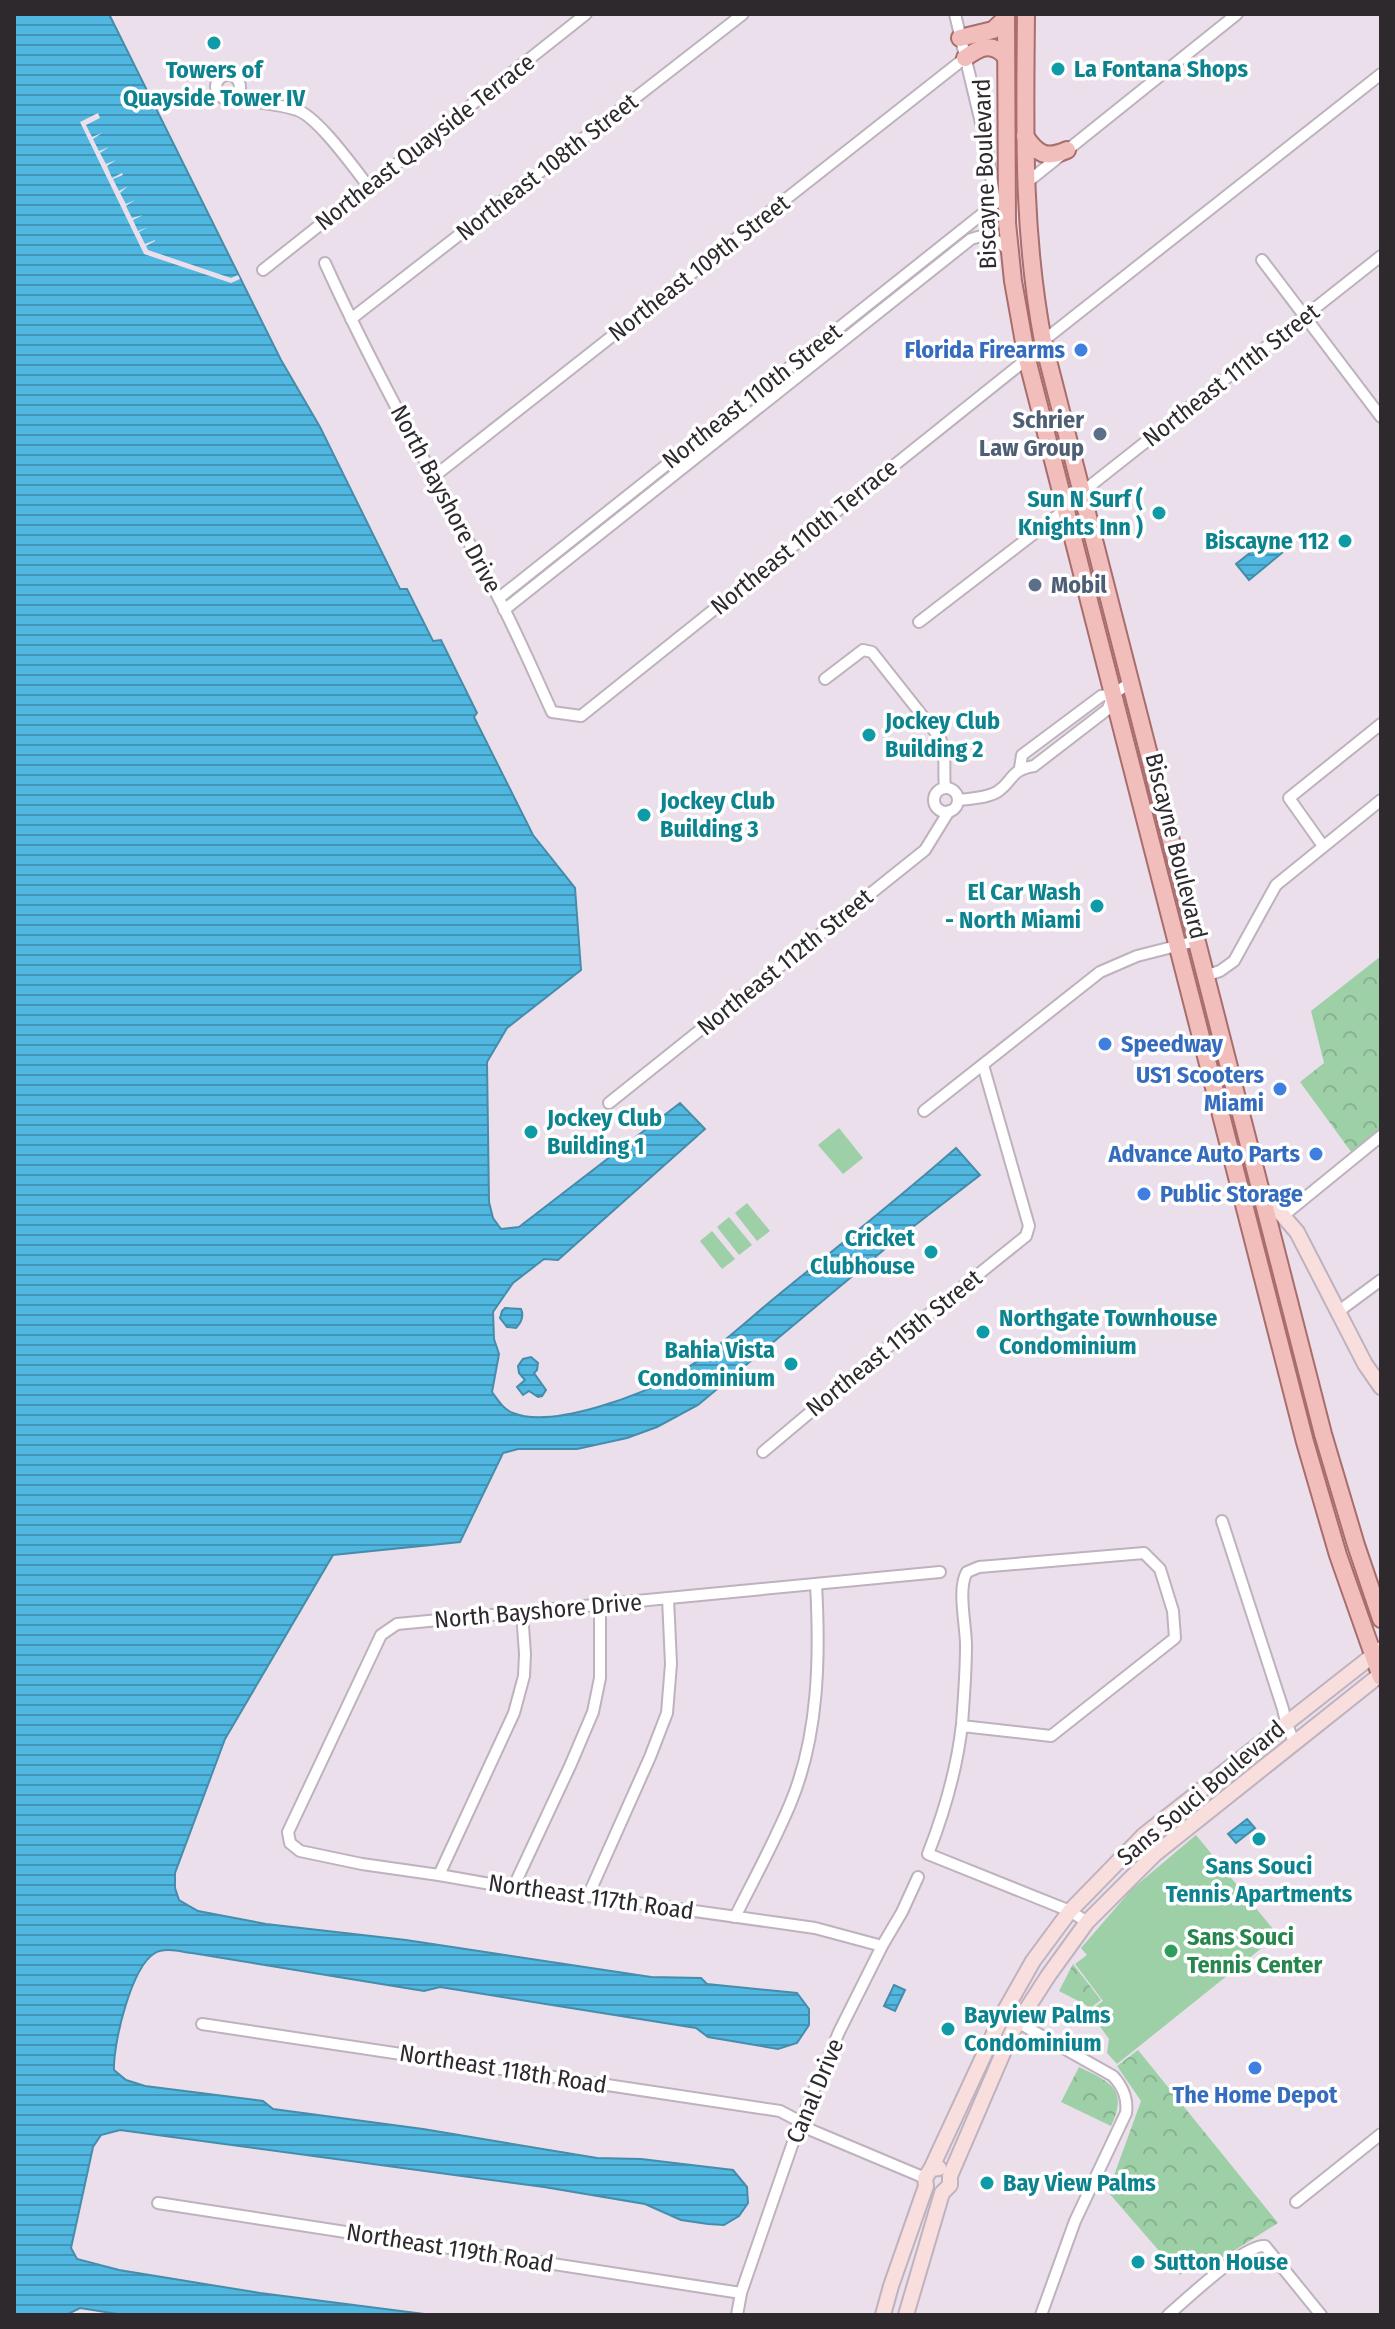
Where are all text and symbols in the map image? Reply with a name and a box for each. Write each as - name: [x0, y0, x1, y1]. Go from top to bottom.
- marker: Towers of Quayside Tower IV: [205, 34, 223, 52]
- street label: Northeast Quayside Terrace: [310, 48, 540, 236]
- place label: La Fontana Shops: [1074, 55, 1249, 83]
- place label: Towers of Quayside Tower IV: [123, 56, 305, 112]
- marker: La Fontana Shops: [1049, 60, 1067, 78]
- street label: Biscayne Boulevard: [968, 78, 1002, 270]
- street label: Northeast 108th Street: [451, 88, 643, 246]
- street label: Northeast 109th Street: [603, 189, 795, 347]
- street label: Northeast 111th Street: [1137, 298, 1325, 452]
- street label: Northeast 110th Street: [657, 317, 847, 474]
- place label: Florida Firearms: [905, 336, 1065, 364]
- marker: Florida Firearms: [1072, 341, 1090, 359]
- street label: North Bayshore Drive: [385, 400, 507, 598]
- place label: Schrier Law Group: [979, 406, 1084, 462]
- marker: Schrier Law Group: [1091, 425, 1109, 443]
- street label: Northeast 110th Terrace: [705, 453, 903, 621]
- place label: Sun N Surf ( Knights Inn ): [1018, 485, 1143, 541]
- marker: Sun N Surf ( Knights Inn ): [1150, 504, 1168, 522]
- place label: Biscayne 112: [1205, 527, 1329, 555]
- marker: Biscayne 112: [1336, 532, 1354, 550]
- place label: Mobil: [1051, 571, 1107, 599]
- marker: Mobil: [1026, 576, 1044, 594]
- place label: Jockey Club Building 2: [884, 707, 1000, 763]
- marker: Jockey Club Building 2: [860, 726, 878, 744]
- street label: Biscayne Boulevard: [1139, 750, 1213, 942]
- place label: Jockey Club Building 3: [659, 787, 775, 843]
- marker: Jockey Club Building 3: [635, 806, 653, 824]
- place label: El Car Wash - North Miami: [945, 878, 1081, 934]
- street label: Northeast 112th Street: [692, 883, 878, 1041]
- marker: El Car Wash - North Miami: [1088, 897, 1106, 915]
- place label: Speedway: [1121, 1030, 1224, 1058]
- marker: Speedway: [1096, 1035, 1114, 1053]
- place label: US1 Scooters Miami: [1136, 1061, 1264, 1117]
- marker: US1 Scooters Miami: [1271, 1080, 1289, 1098]
- place label: Jockey Club Building 1: [546, 1104, 662, 1160]
- marker: Jockey Club Building 1: [522, 1123, 540, 1141]
- place label: Advance Auto Parts: [1108, 1140, 1300, 1168]
- marker: Advance Auto Parts: [1307, 1145, 1325, 1163]
- place label: Public Storage: [1160, 1180, 1303, 1208]
- marker: Public Storage: [1135, 1185, 1153, 1203]
- place label: Cricket Clubhouse: [810, 1224, 916, 1280]
- marker: Cricket Clubhouse: [922, 1243, 940, 1261]
- street label: Northeast 115th Street: [801, 1264, 987, 1422]
- place label: Northgate Townhouse Condominium: [999, 1304, 1217, 1360]
- marker: Northgate Townhouse Condominium: [974, 1323, 992, 1341]
- place label: Bahia Vista Condominium: [638, 1336, 775, 1392]
- marker: Bahia Vista Condominium: [782, 1355, 800, 1373]
- street label: North Bayshore Drive: [433, 1588, 643, 1634]
- street label: Sans Souci Boulevard: [1111, 1715, 1291, 1871]
- marker: Sans Souci Tennis Apartments: [1250, 1830, 1268, 1848]
- place label: Sans Souci Tennis Apartments: [1166, 1852, 1353, 1908]
- street label: Northeast 117th Road: [487, 1869, 695, 1925]
- place label: Sans Souci Tennis Center: [1187, 1923, 1323, 1979]
- marker: Sans Souci Tennis Center: [1162, 1942, 1180, 1960]
- place label: Bayview Palms Condominium: [964, 2001, 1111, 2057]
- marker: Bayview Palms Condominium: [939, 2020, 957, 2038]
- street label: Canal Drive: [780, 2035, 850, 2147]
- street label: Northeast 118th Road: [397, 2039, 609, 2099]
- marker: The Home Depot: [1246, 2059, 1264, 2077]
- place label: The Home Depot: [1173, 2081, 1338, 2109]
- place label: Bay View Palms: [1003, 2169, 1156, 2197]
- marker: Bay View Palms: [978, 2174, 996, 2192]
- street label: Northeast 119th Road: [345, 2218, 555, 2278]
- place label: Sutton House: [1154, 2248, 1288, 2276]
- marker: Sutton House: [1129, 2253, 1147, 2271]

